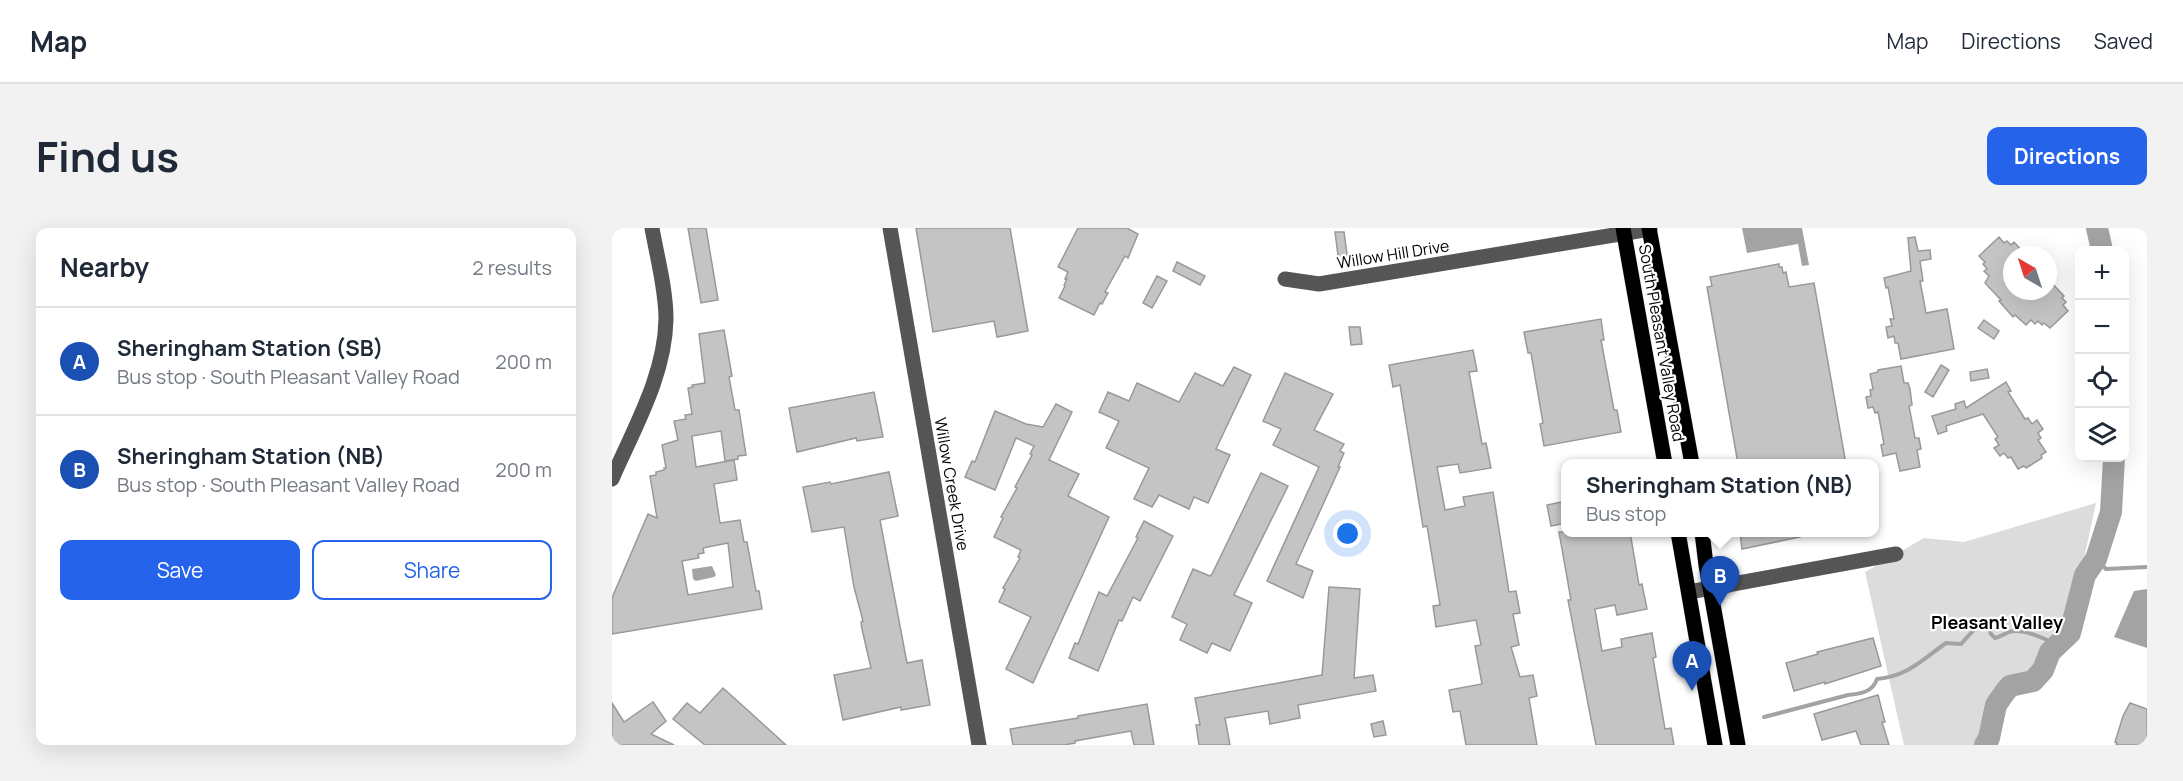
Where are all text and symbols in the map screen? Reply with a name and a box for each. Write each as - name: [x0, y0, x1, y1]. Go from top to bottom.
- text: Map: [30, 22, 87, 60]
- text: Map: [1887, 27, 1928, 55]
- text: Directions: [1961, 27, 2061, 55]
- text: Saved: [2094, 27, 2153, 55]
- text: Find us: [36, 127, 179, 185]
- button: Directions: [1987, 127, 2147, 185]
- street label: Willow Hill Drive: [1335, 234, 1451, 274]
- street label: South Pleasant Valley Road: [1634, 243, 1690, 443]
- north arrow: [2003, 246, 2057, 300]
- map controls: [2075, 246, 2129, 462]
- button: +: [2075, 246, 2129, 300]
- text: Nearby: [60, 249, 149, 285]
- text: 2 results: [472, 254, 552, 281]
- button: −: [2075, 300, 2129, 354]
- text: Sheringham Station (SB): [117, 333, 384, 363]
- text: A: [73, 348, 86, 375]
- text: 200 m: [495, 348, 552, 375]
- button: locate: [2075, 354, 2129, 408]
- text: Bus stop · South Pleasant Valley Road: [117, 363, 460, 390]
- button: layers: [2075, 408, 2129, 462]
- street label: Willow Creek Drive: [929, 416, 975, 552]
- text: Sheringham Station (NB): [117, 441, 385, 471]
- text: B: [73, 456, 86, 483]
- text: 200 m: [495, 456, 552, 483]
- popup: [1561, 459, 1879, 537]
- text: Sheringham Station (NB): [1586, 470, 1854, 500]
- text: Bus stop · South Pleasant Valley Road: [117, 471, 460, 498]
- text: Bus stop: [1586, 500, 1666, 527]
- your location: [1333, 519, 1362, 548]
- button: Save: [60, 540, 300, 600]
- button: Share: [312, 540, 552, 600]
- pin: B: [1700, 556, 1740, 606]
- district label: Pleasant Valley: [1931, 610, 2063, 634]
- pin: A: [1672, 642, 1712, 691]

